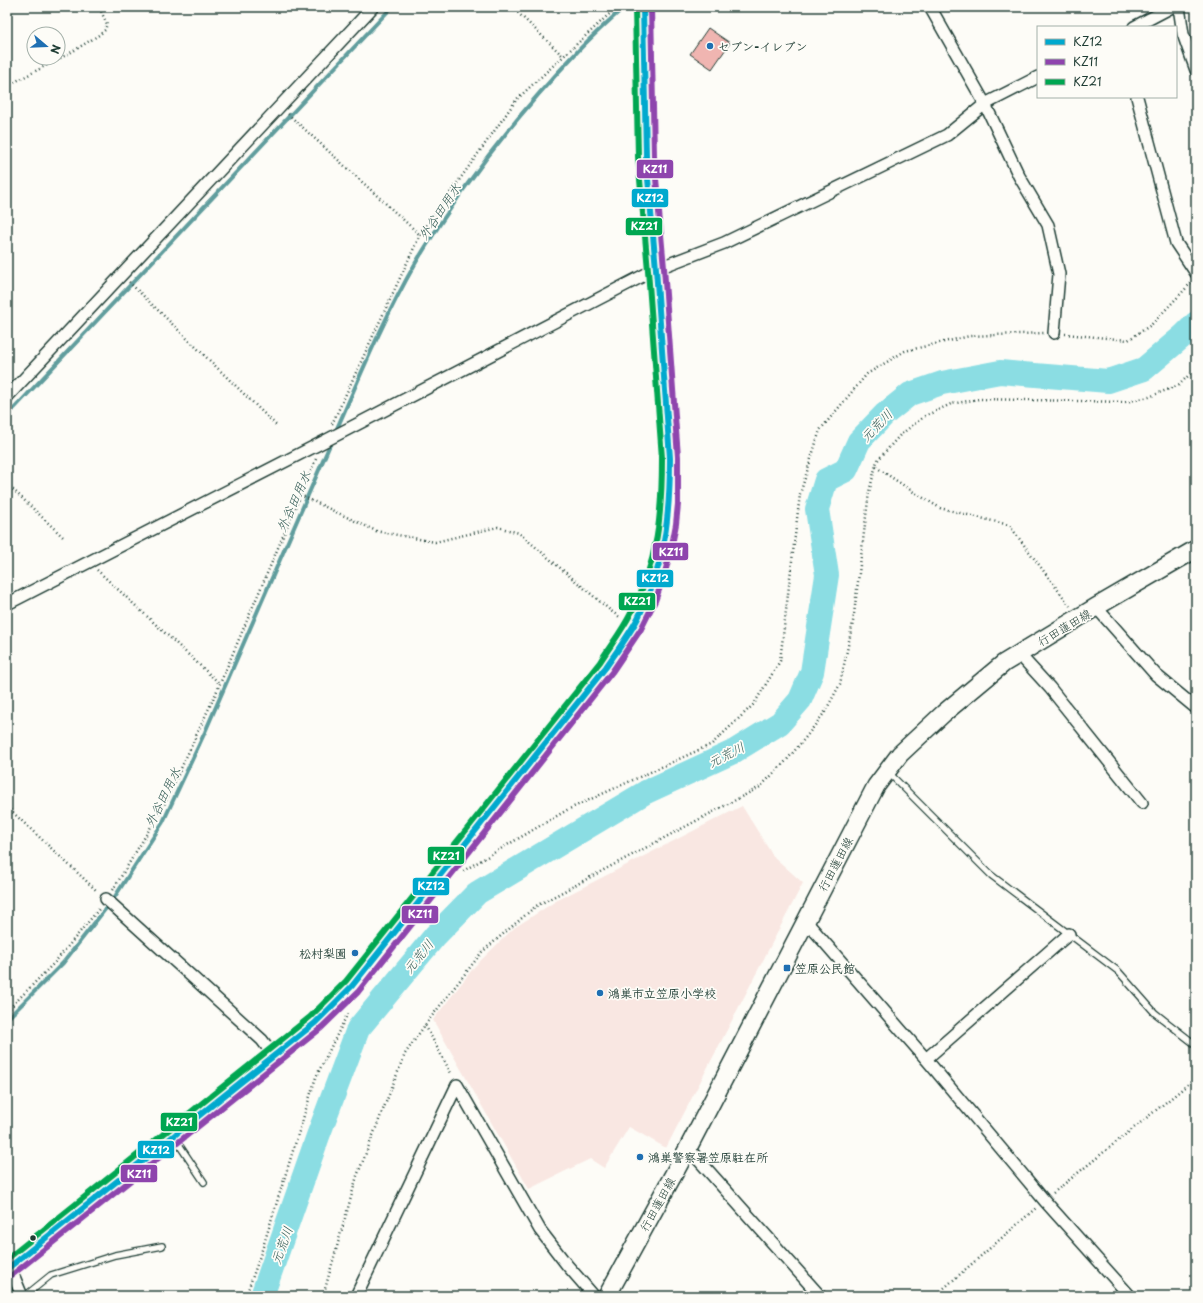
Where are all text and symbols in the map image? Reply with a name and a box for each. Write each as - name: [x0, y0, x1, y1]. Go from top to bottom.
- north arrow: [26, 26, 66, 66]
- legend: [1037, 26, 1177, 98]
- text: KZ12: [1073, 32, 1103, 50]
- place label: セブン-イレブン: [718, 37, 808, 55]
- marker: セブン-イレブン: [705, 41, 715, 51]
- text: N: [46, 43, 65, 57]
- text: KZ11: [1073, 52, 1098, 70]
- text: KZ21: [1073, 72, 1102, 90]
- line badge: KZ11: [636, 159, 674, 179]
- text: KZ11: [643, 160, 668, 177]
- water label: 外谷田用水: [413, 179, 465, 243]
- line badge: KZ12: [631, 188, 669, 208]
- text: KZ12: [636, 189, 664, 206]
- line badge: KZ21: [625, 217, 663, 236]
- text: KZ21: [630, 217, 658, 234]
- water label: 元荒川: [856, 404, 896, 446]
- water label: 外谷田用水: [271, 467, 315, 535]
- line badge: KZ11: [652, 542, 689, 561]
- text: KZ11: [659, 543, 684, 560]
- line badge: KZ12: [636, 569, 674, 588]
- text: KZ12: [641, 569, 669, 586]
- line badge: KZ21: [618, 592, 656, 611]
- text: KZ21: [623, 592, 651, 609]
- street label: 行田蓮田線: [1034, 604, 1094, 650]
- water label: 元荒川: [704, 737, 748, 771]
- water label: 外谷田用水: [139, 764, 185, 830]
- street label: 行田蓮田線: [813, 833, 857, 895]
- line badge: KZ21: [427, 846, 465, 865]
- text: KZ21: [432, 847, 460, 864]
- line badge: KZ12: [412, 877, 450, 896]
- text: KZ12: [417, 877, 445, 894]
- line badge: KZ11: [401, 905, 439, 924]
- text: KZ11: [408, 905, 433, 922]
- water label: 元荒川: [398, 935, 438, 977]
- place label: 松村梨園: [299, 944, 347, 962]
- marker: 松村梨園: [350, 948, 360, 958]
- place label: 笠原公民館: [795, 959, 855, 977]
- marker: 笠原公民館: [782, 963, 792, 973]
- place label: 鴻巣市立笠原小学校: [608, 984, 716, 1002]
- marker: 鴻巣市立笠原小学校: [595, 988, 605, 998]
- line badge: KZ21: [160, 1112, 198, 1132]
- text: KZ21: [165, 1113, 193, 1130]
- line badge: KZ12: [137, 1140, 175, 1159]
- text: KZ12: [142, 1141, 170, 1158]
- place label: 鴻巣警察署笠原駐在所: [648, 1148, 769, 1166]
- marker: 鴻巣警察署笠原駐在所: [635, 1152, 645, 1162]
- line badge: KZ11: [120, 1164, 158, 1183]
- text: KZ11: [127, 1165, 152, 1182]
- street label: 行田蓮田線: [635, 1173, 679, 1235]
- water label: 元荒川: [265, 1223, 297, 1267]
- unlabelled marker: [28, 1233, 38, 1243]

